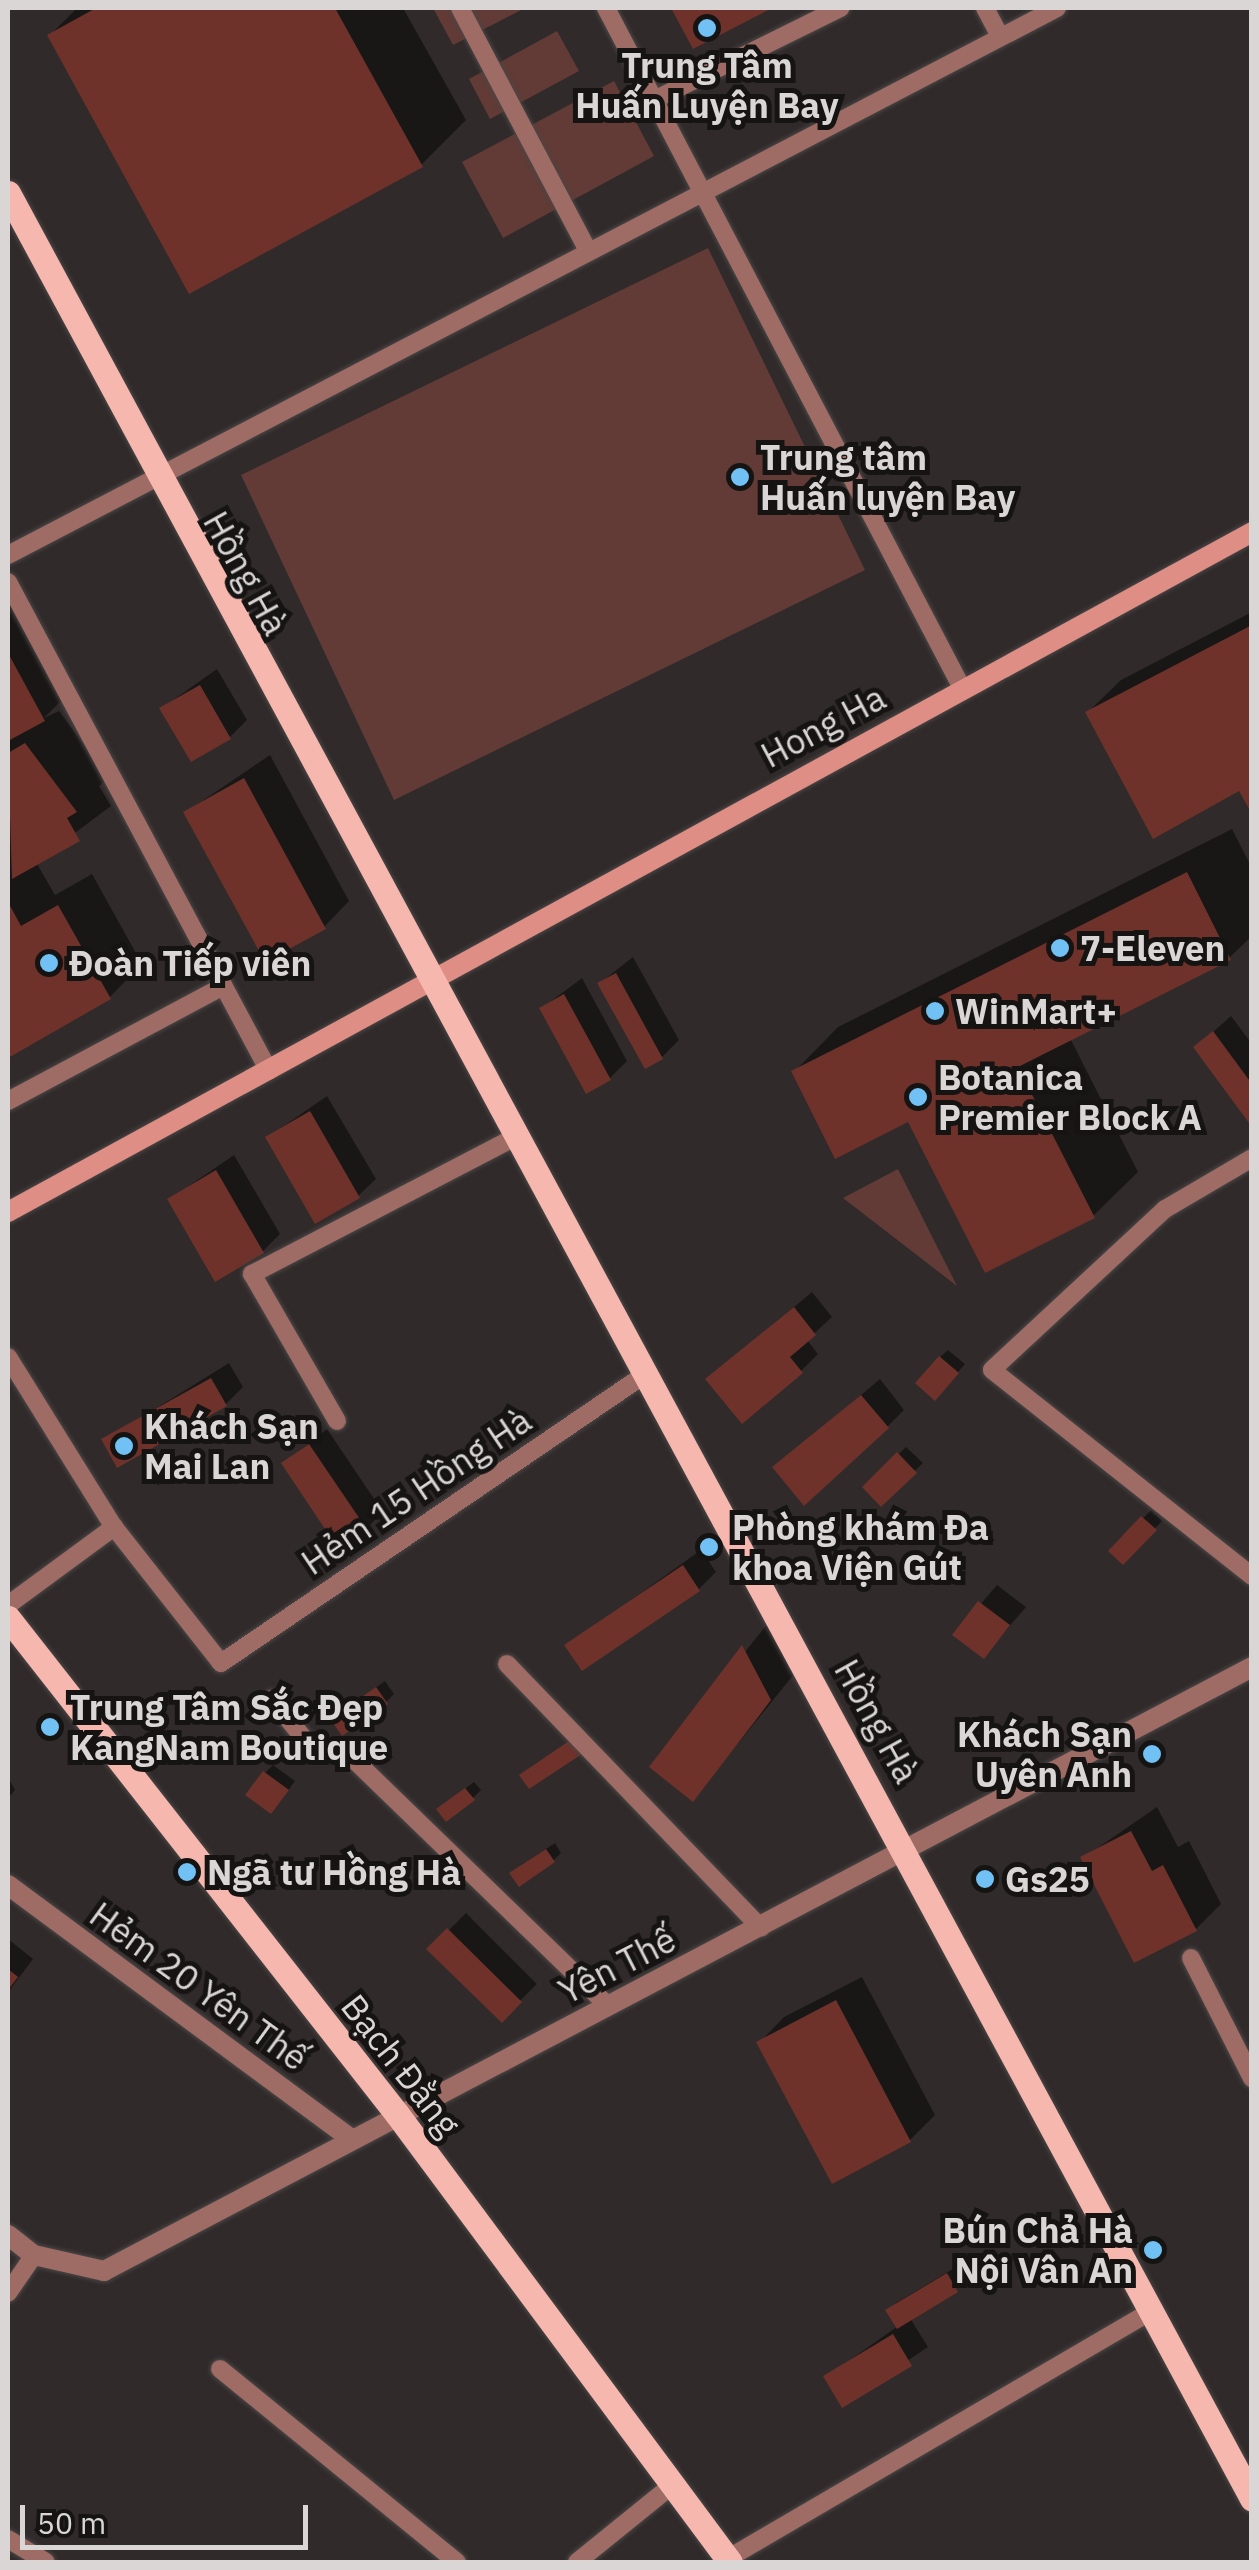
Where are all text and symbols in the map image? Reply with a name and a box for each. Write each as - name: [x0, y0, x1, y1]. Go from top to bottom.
- marker: Trung Tâm Huấn Luyện Bay: [696, 17, 718, 39]
- place label: Trung Tâm Huấn Luyện Bay: [575, 44, 839, 126]
- place label: Trung tâm Huấn luyện Bay: [760, 436, 1016, 518]
- marker: Trung tâm Huấn luyện Bay: [729, 466, 751, 488]
- street label: Hồng Hà: [195, 504, 297, 642]
- street label: Hong Ha: [754, 676, 892, 776]
- place label: 7-Eleven: [1080, 927, 1225, 969]
- marker: 7-Eleven: [1049, 937, 1071, 959]
- place label: Đoàn Tiếp viên: [69, 942, 311, 984]
- marker: Đoàn Tiếp viên: [38, 952, 60, 974]
- place label: WinMart+: [955, 990, 1117, 1032]
- marker: WinMart+: [924, 1000, 946, 1022]
- place label: Botanica Premier Block A: [938, 1056, 1202, 1138]
- marker: Botanica Premier Block A: [907, 1086, 929, 1108]
- street label: Hẻm 15 Hồng Hà: [293, 1399, 539, 1583]
- place label: Khách Sạn Mai Lan: [144, 1405, 319, 1487]
- marker: Khách Sạn Mai Lan: [113, 1435, 135, 1457]
- place label: Phòng khám Đa khoa Viện Gút: [732, 1506, 989, 1588]
- marker: Phòng khám Đa khoa Viện Gút: [696, 1534, 722, 1560]
- street label: Hồng Hà: [826, 1652, 928, 1790]
- place label: Trung Tâm Sắc Đẹp KangNam Boutique: [70, 1686, 388, 1768]
- place label: Khách Sạn Uyên Anh: [957, 1713, 1132, 1795]
- marker: Trung Tâm Sắc Đẹp KangNam Boutique: [39, 1716, 61, 1738]
- marker: Khách Sạn Uyên Anh: [1141, 1743, 1163, 1765]
- place label: Ngã tư Hồng Hà: [207, 1851, 461, 1893]
- place label: Gs25: [1005, 1858, 1090, 1900]
- marker: Ngã tư Hồng Hà: [176, 1861, 198, 1883]
- marker: Gs25: [974, 1868, 996, 1890]
- street label: Hẻm 20 Yên Thế: [82, 1893, 316, 2079]
- street label: Yên Thế: [552, 1918, 682, 2012]
- street label: Bạch Đằng: [333, 1986, 469, 2144]
- place label: Bún Chả Hà Nội Vân An: [943, 2209, 1133, 2291]
- marker: Bún Chả Hà Nội Vân An: [1142, 2239, 1164, 2261]
- scale bar: [25, 2485, 312, 2547]
- text: 50 m: [37, 2503, 106, 2542]

